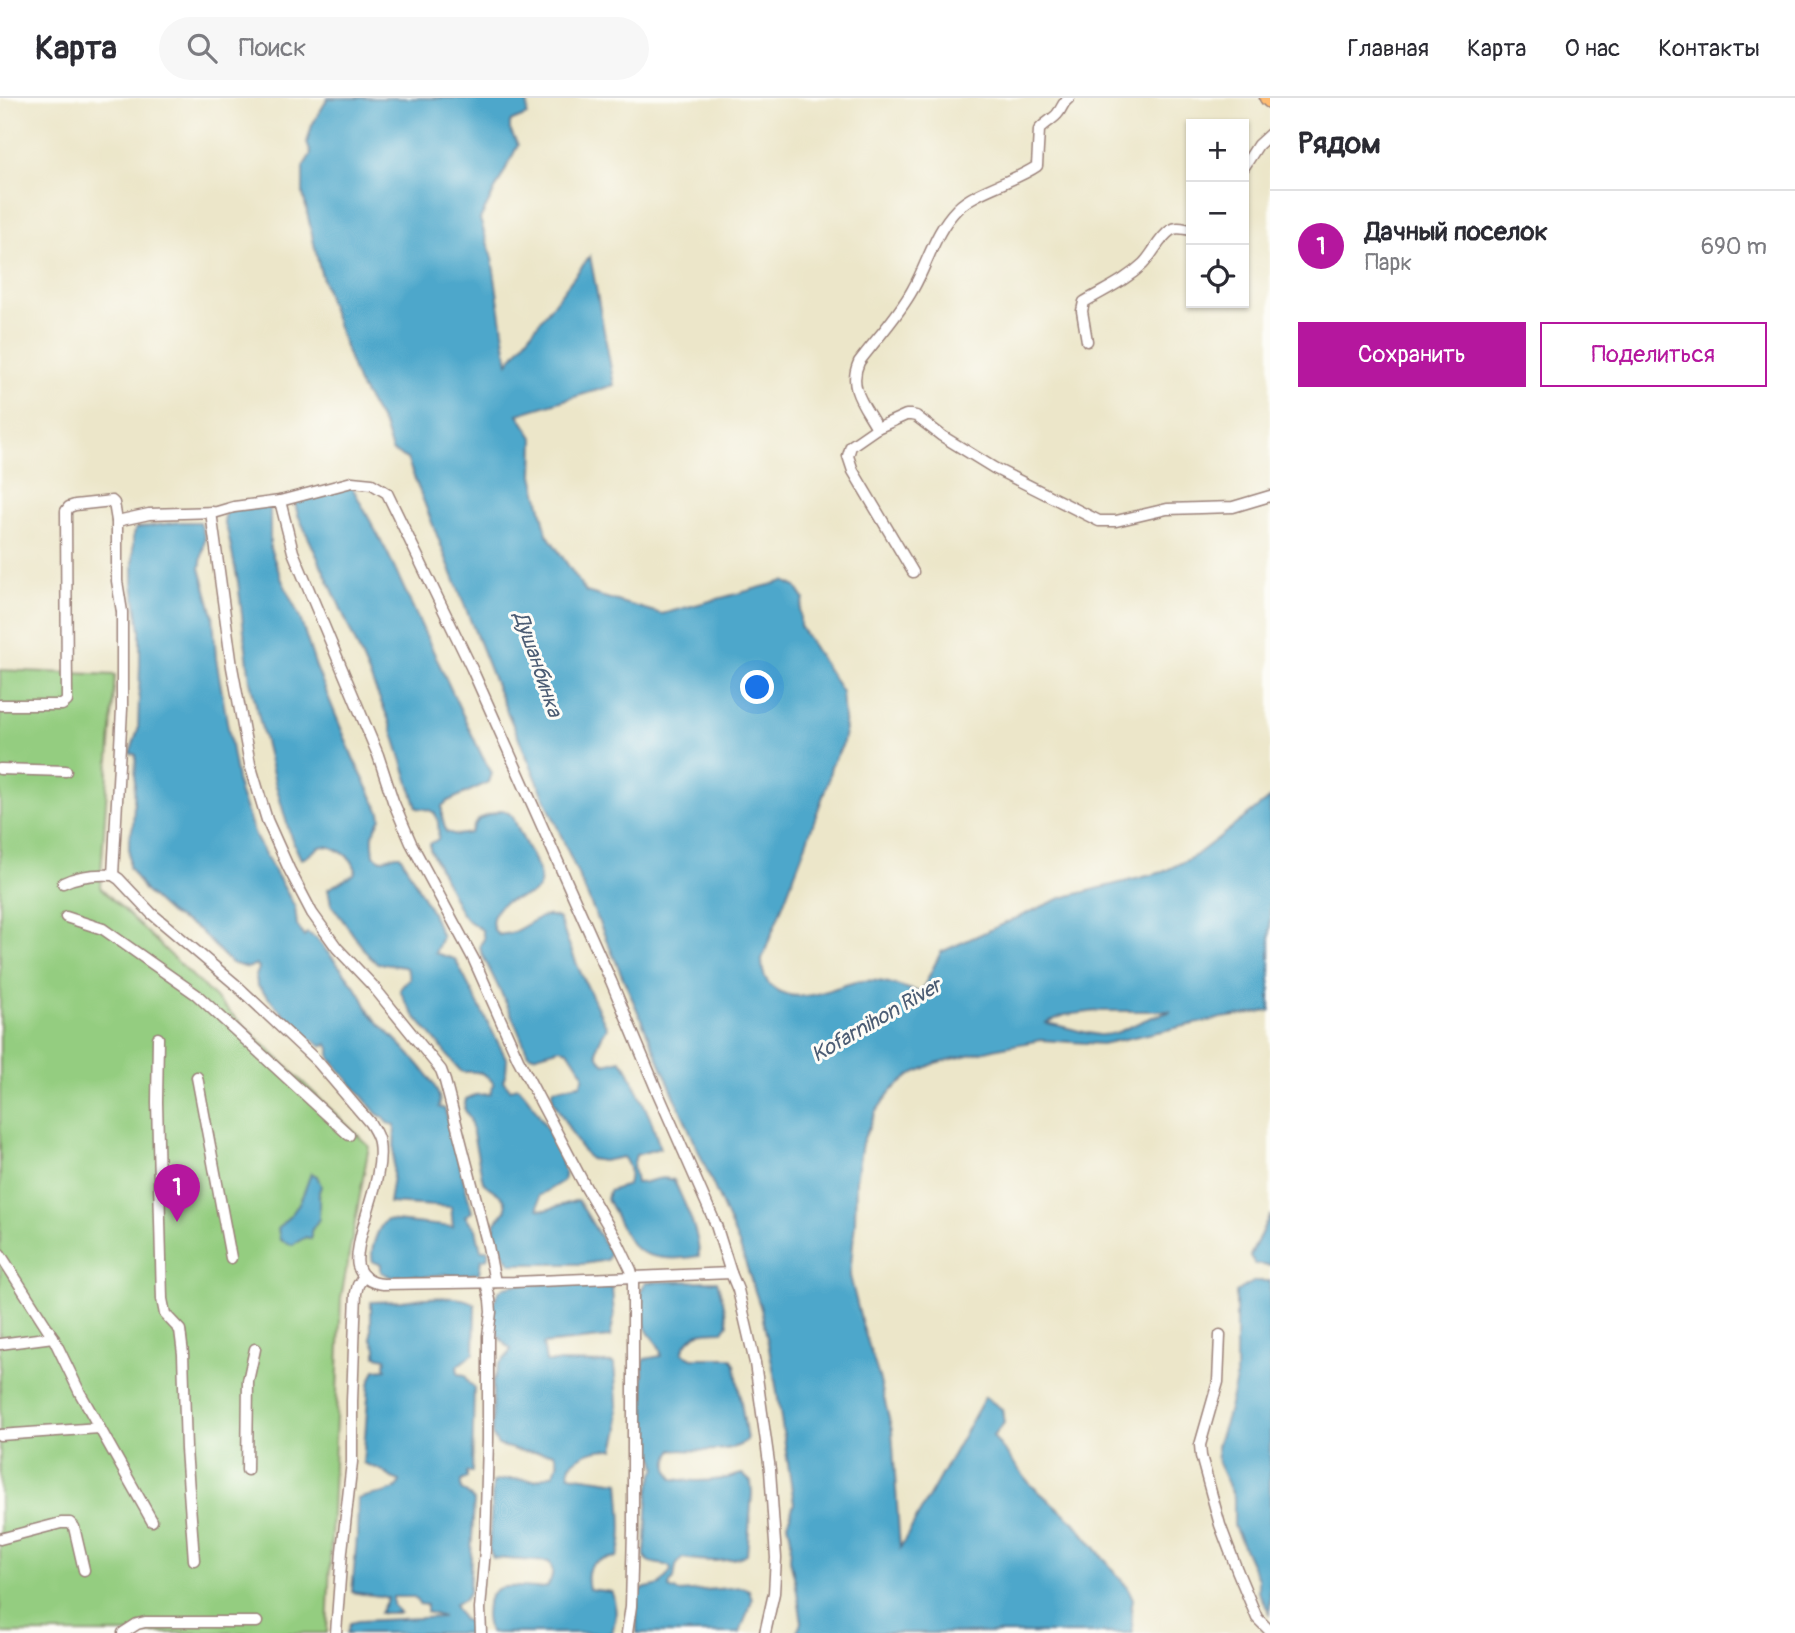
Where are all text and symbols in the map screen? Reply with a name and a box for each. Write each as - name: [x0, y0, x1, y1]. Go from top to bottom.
- search box: [159, 17, 649, 80]
- text: Карта: [35, 28, 117, 69]
- icon: search: [183, 29, 221, 67]
- text: Поиск: [239, 32, 307, 64]
- text: Главная: [1348, 34, 1429, 63]
- text: Карта: [1467, 34, 1527, 63]
- text: О нас: [1565, 34, 1620, 63]
- text: Контакты: [1658, 34, 1760, 63]
- map controls: [1186, 119, 1249, 308]
- button: +: [1186, 119, 1249, 182]
- text: Рядом: [1298, 125, 1381, 162]
- button: −: [1186, 182, 1249, 245]
- text: Дачный поселок: [1365, 216, 1548, 248]
- text: 1: [1317, 232, 1326, 261]
- text: 690 m: [1701, 232, 1767, 261]
- button: locate: [1186, 245, 1249, 308]
- text: Парк: [1365, 248, 1412, 277]
- button: Сохранить: [1298, 322, 1526, 387]
- button: Поделиться: [1540, 322, 1767, 387]
- water label: Душанбинка: [507, 607, 568, 721]
- your location: [740, 670, 774, 704]
- water label: Kofarnihon River: [806, 971, 948, 1069]
- pin: 1: [154, 1164, 200, 1222]

